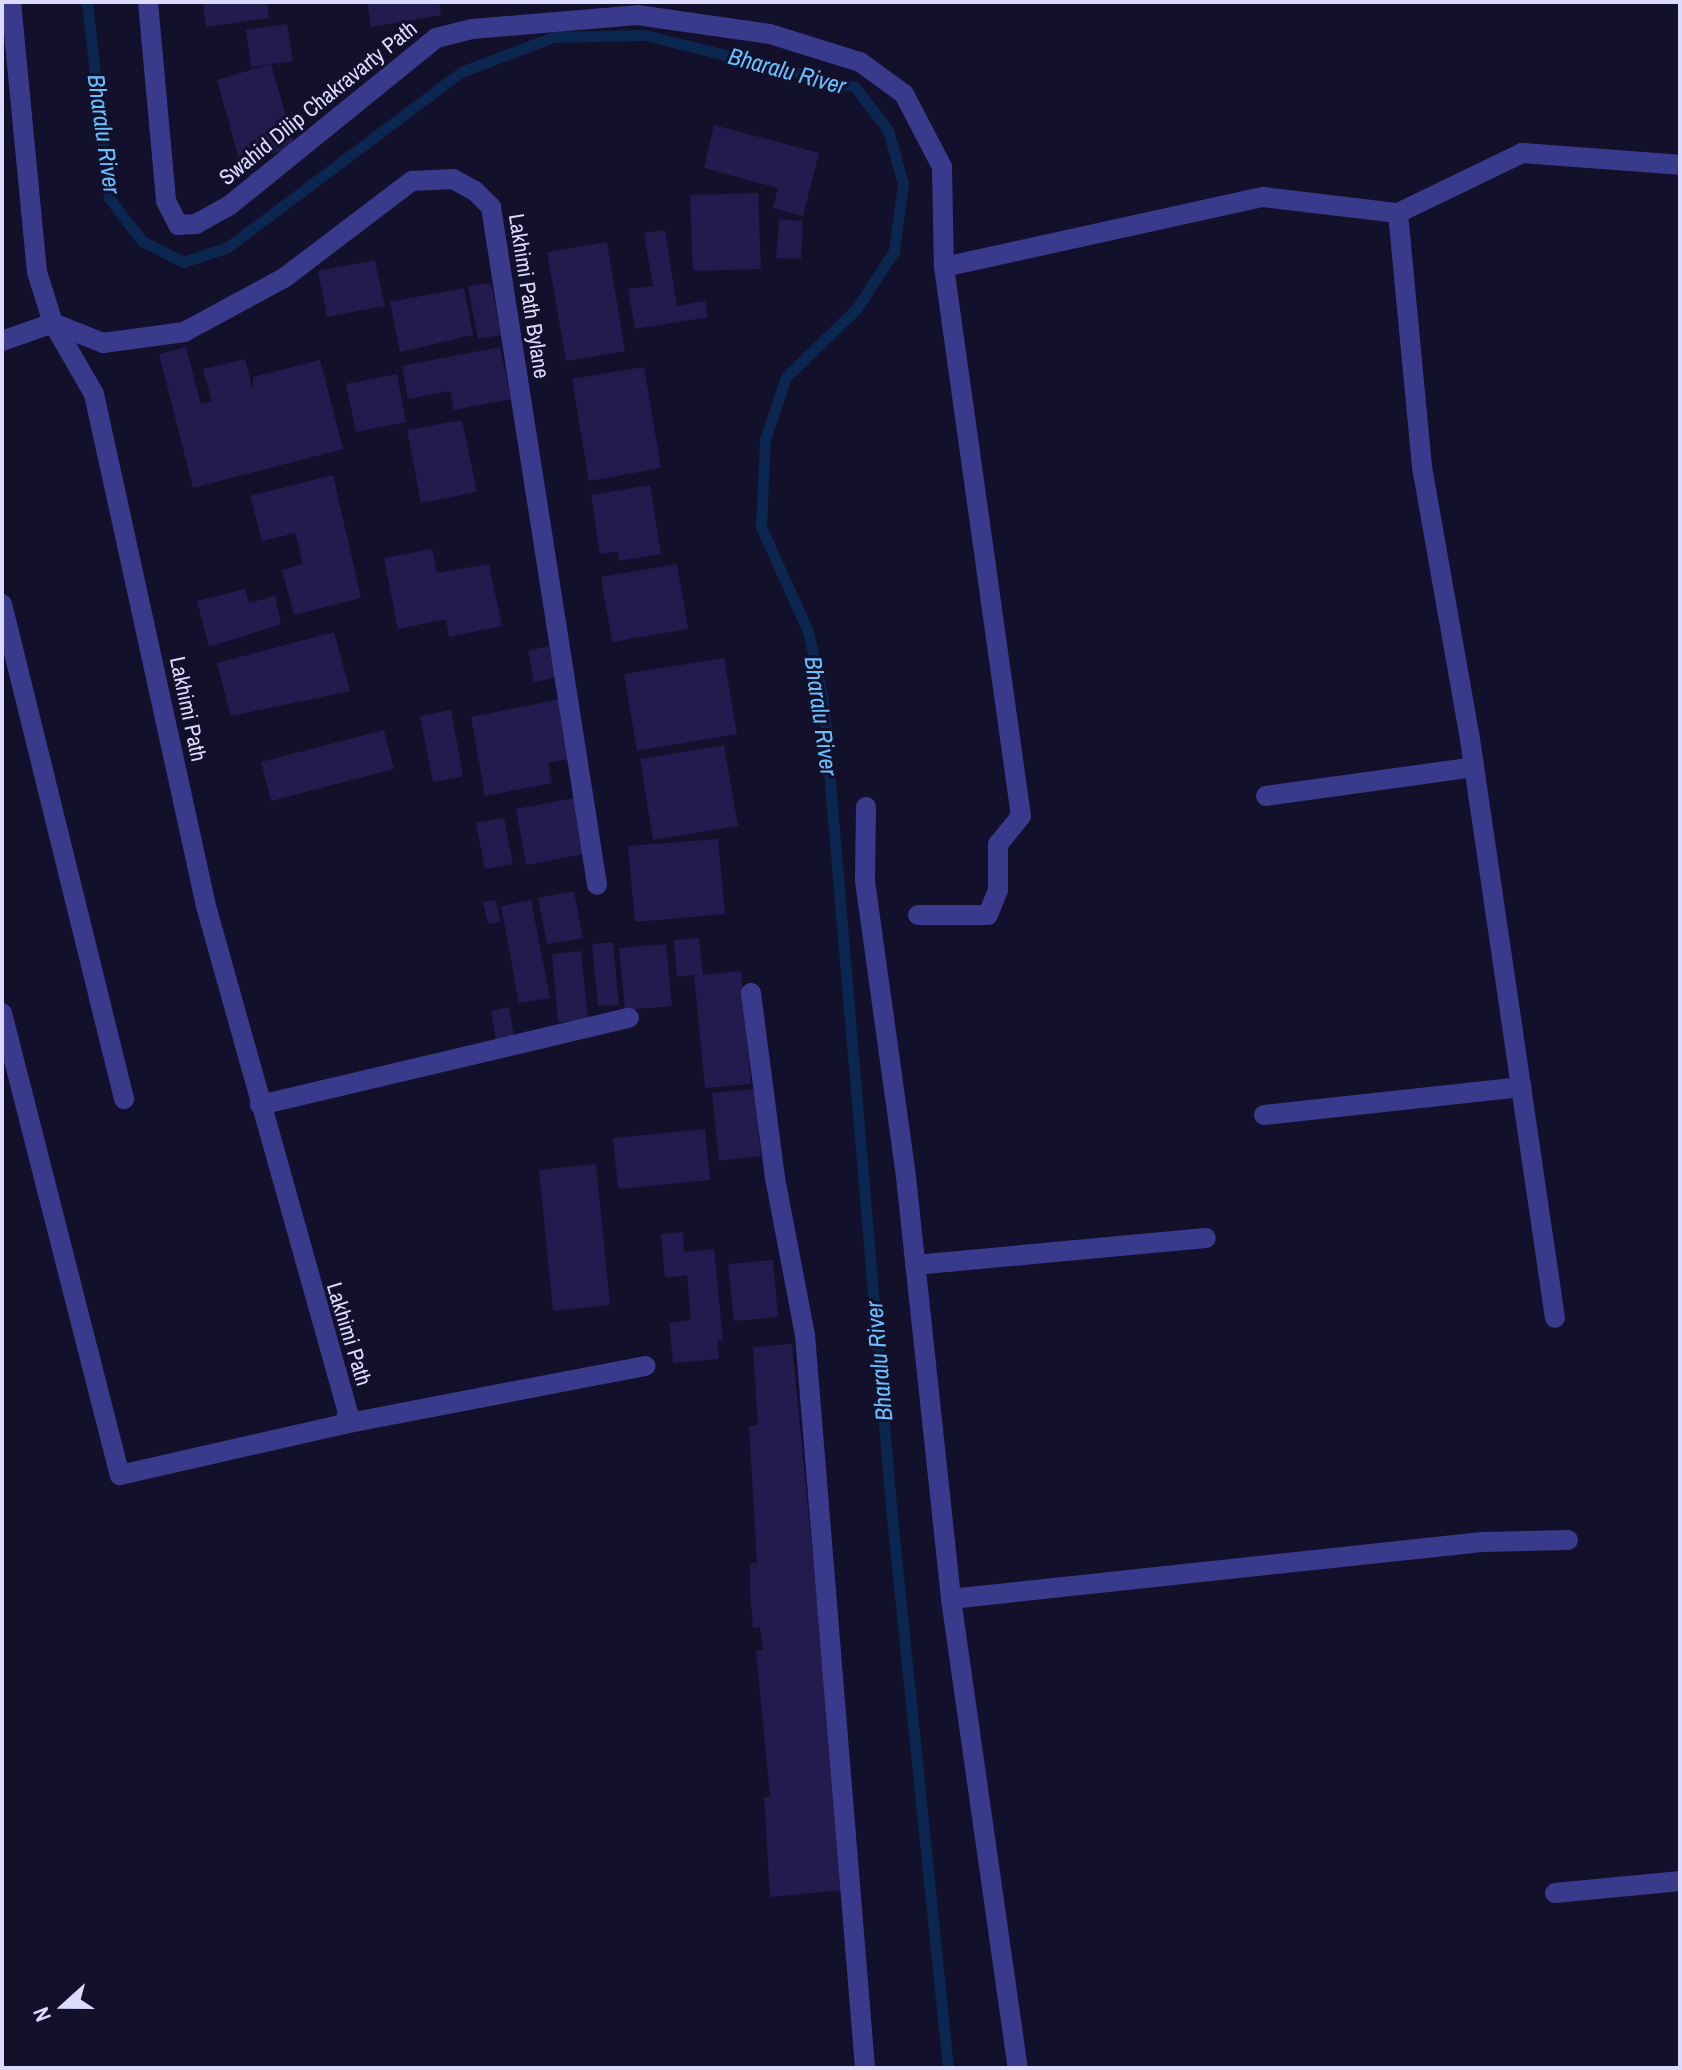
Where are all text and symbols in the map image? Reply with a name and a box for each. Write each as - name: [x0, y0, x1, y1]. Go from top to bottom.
- street label: Swahid Dilip Chakravarty Path: [214, 15, 422, 191]
- water label: Bharalu River: [725, 42, 849, 100]
- water label: Bharalu River: [81, 72, 127, 196]
- street label: Lakhimi Path Bylane: [503, 212, 555, 380]
- street label: Lakhimi Path: [164, 654, 212, 764]
- water label: Bharalu River: [798, 654, 844, 778]
- street label: Lakhimi Path: [321, 1279, 377, 1389]
- water label: Bharalu River: [859, 1300, 899, 1422]
- north arrow: [24, 1966, 104, 2046]
- text: N: [25, 2003, 58, 2026]

